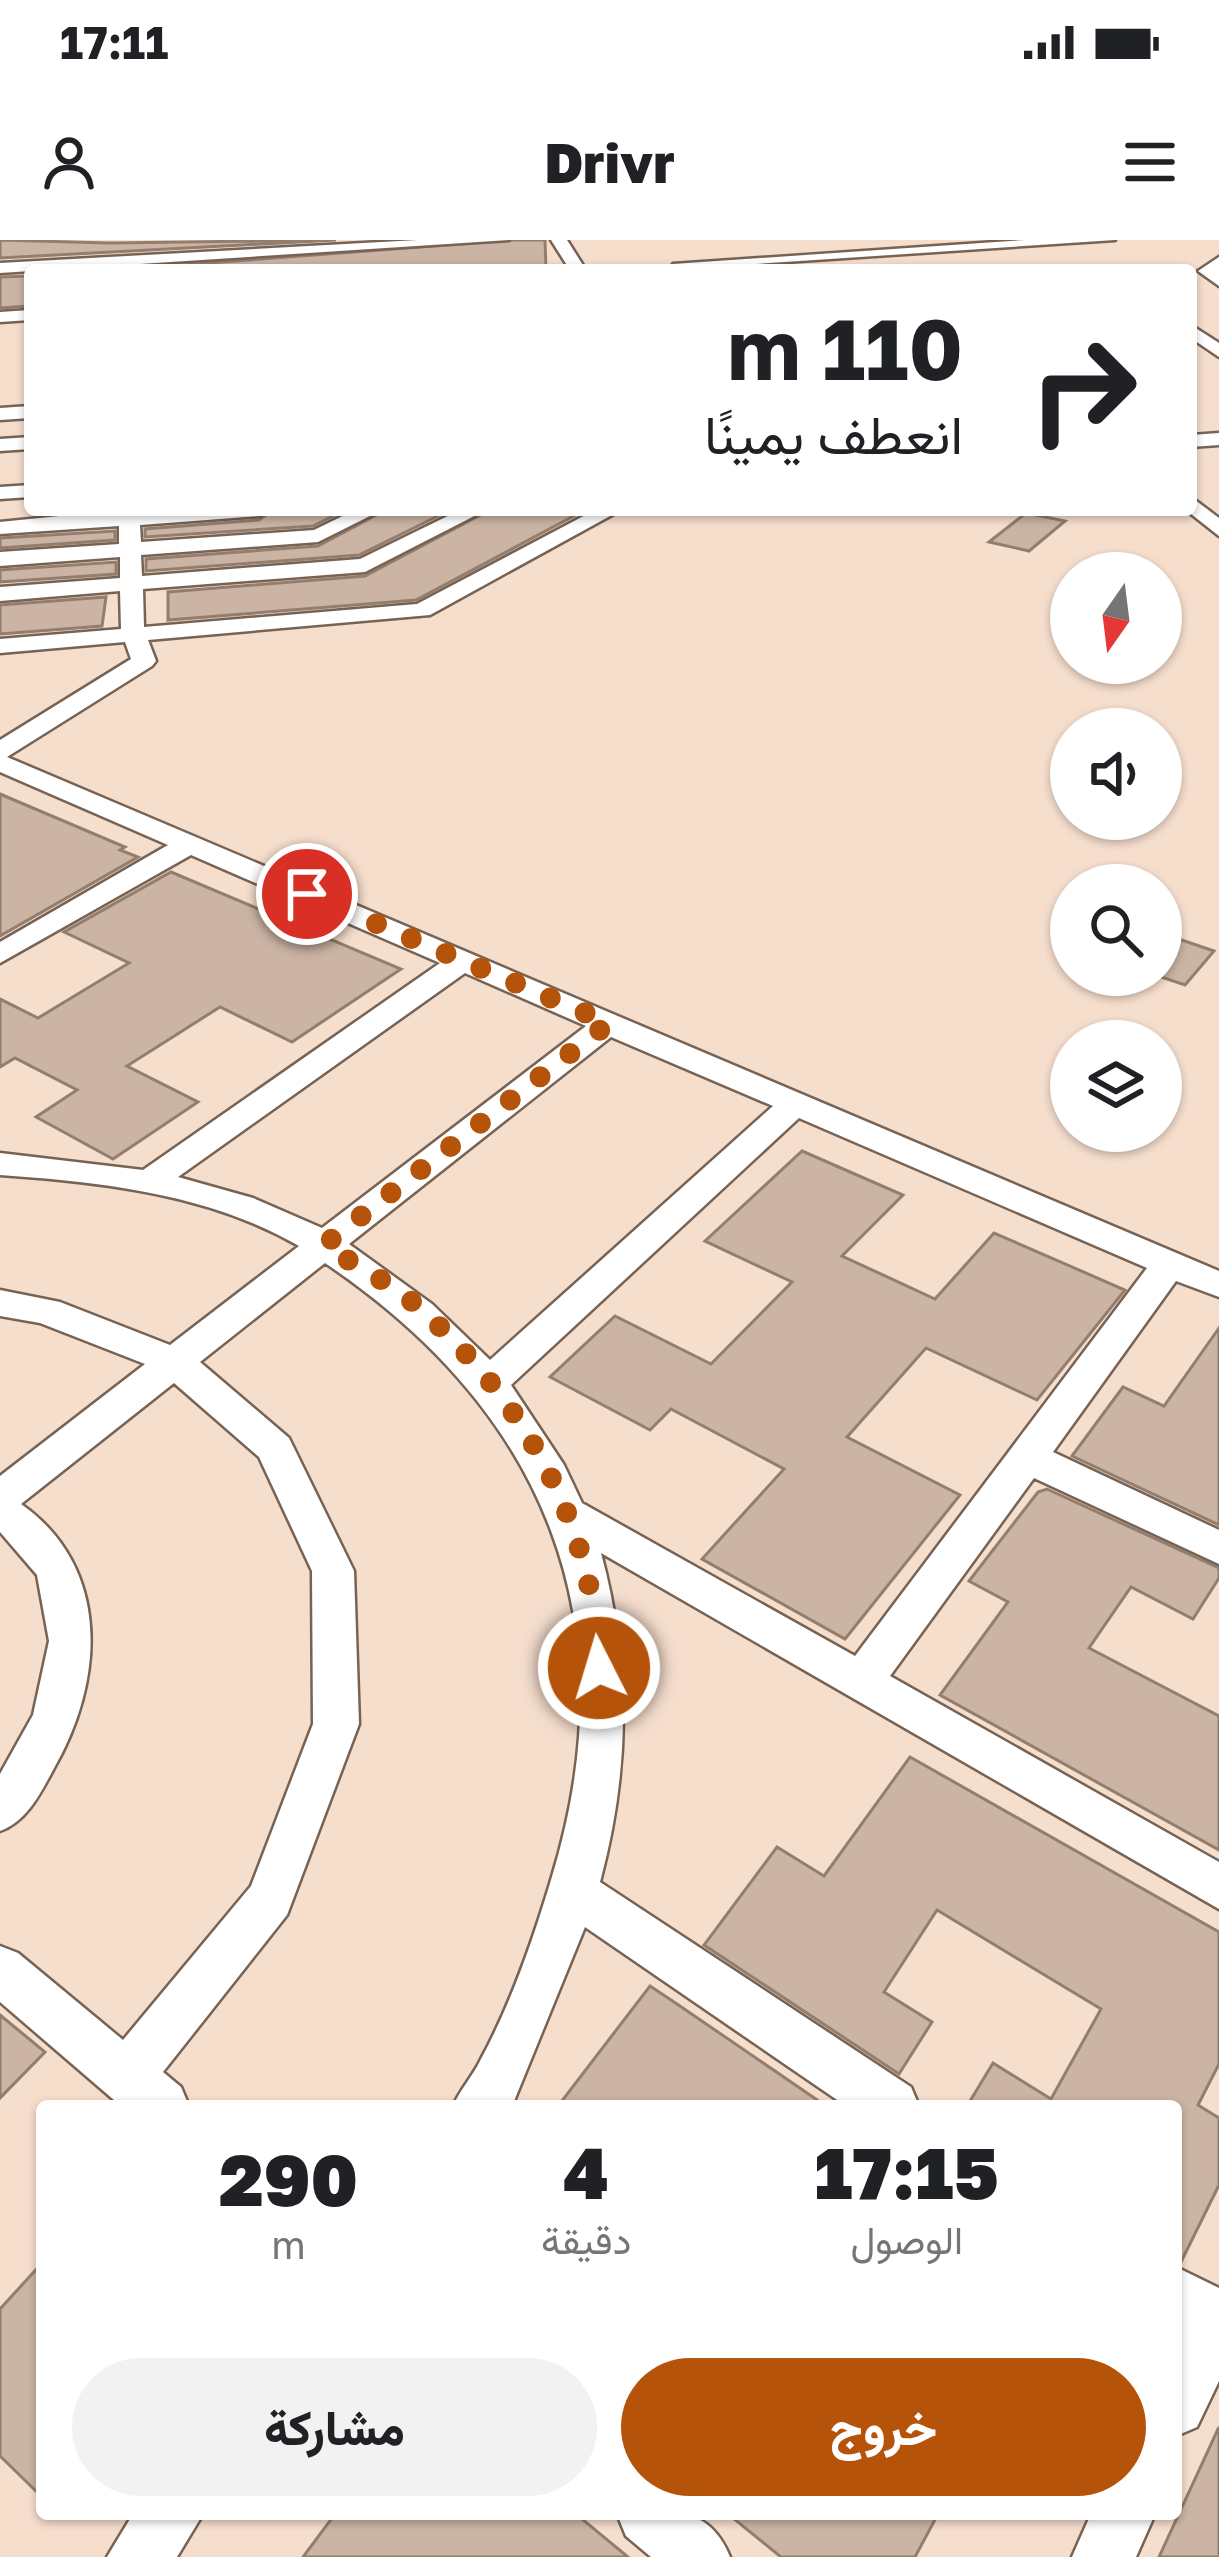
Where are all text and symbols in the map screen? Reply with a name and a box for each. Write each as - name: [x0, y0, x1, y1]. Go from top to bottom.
- text: 17:11: [60, 15, 168, 69]
- icon: person: [36, 129, 102, 195]
- icon: menu: [1117, 129, 1183, 195]
- text: Drivr: [544, 130, 675, 195]
- text: 110 m: [727, 298, 963, 398]
- icon: right: [1005, 312, 1161, 468]
- text: انعطف يمينًا: [704, 401, 963, 466]
- north arrow: [1050, 552, 1182, 684]
- map controls: [1050, 552, 1182, 1152]
- button: sound: [1050, 708, 1182, 840]
- pin: [256, 843, 358, 945]
- icon: arrive: [274, 861, 340, 927]
- button: search: [1050, 864, 1182, 996]
- button: layers: [1050, 1020, 1182, 1152]
- position arrow: [536, 1605, 662, 1731]
- text: 4: [563, 2128, 609, 2215]
- text: 17:15: [814, 2128, 999, 2215]
- text: 290: [219, 2135, 358, 2222]
- text: دقيقة: [541, 2216, 631, 2263]
- text: الوصول: [850, 2216, 963, 2263]
- text: m: [271, 2221, 306, 2268]
- button: مشاركة: [72, 2358, 597, 2496]
- button: خروج: [621, 2358, 1146, 2496]

